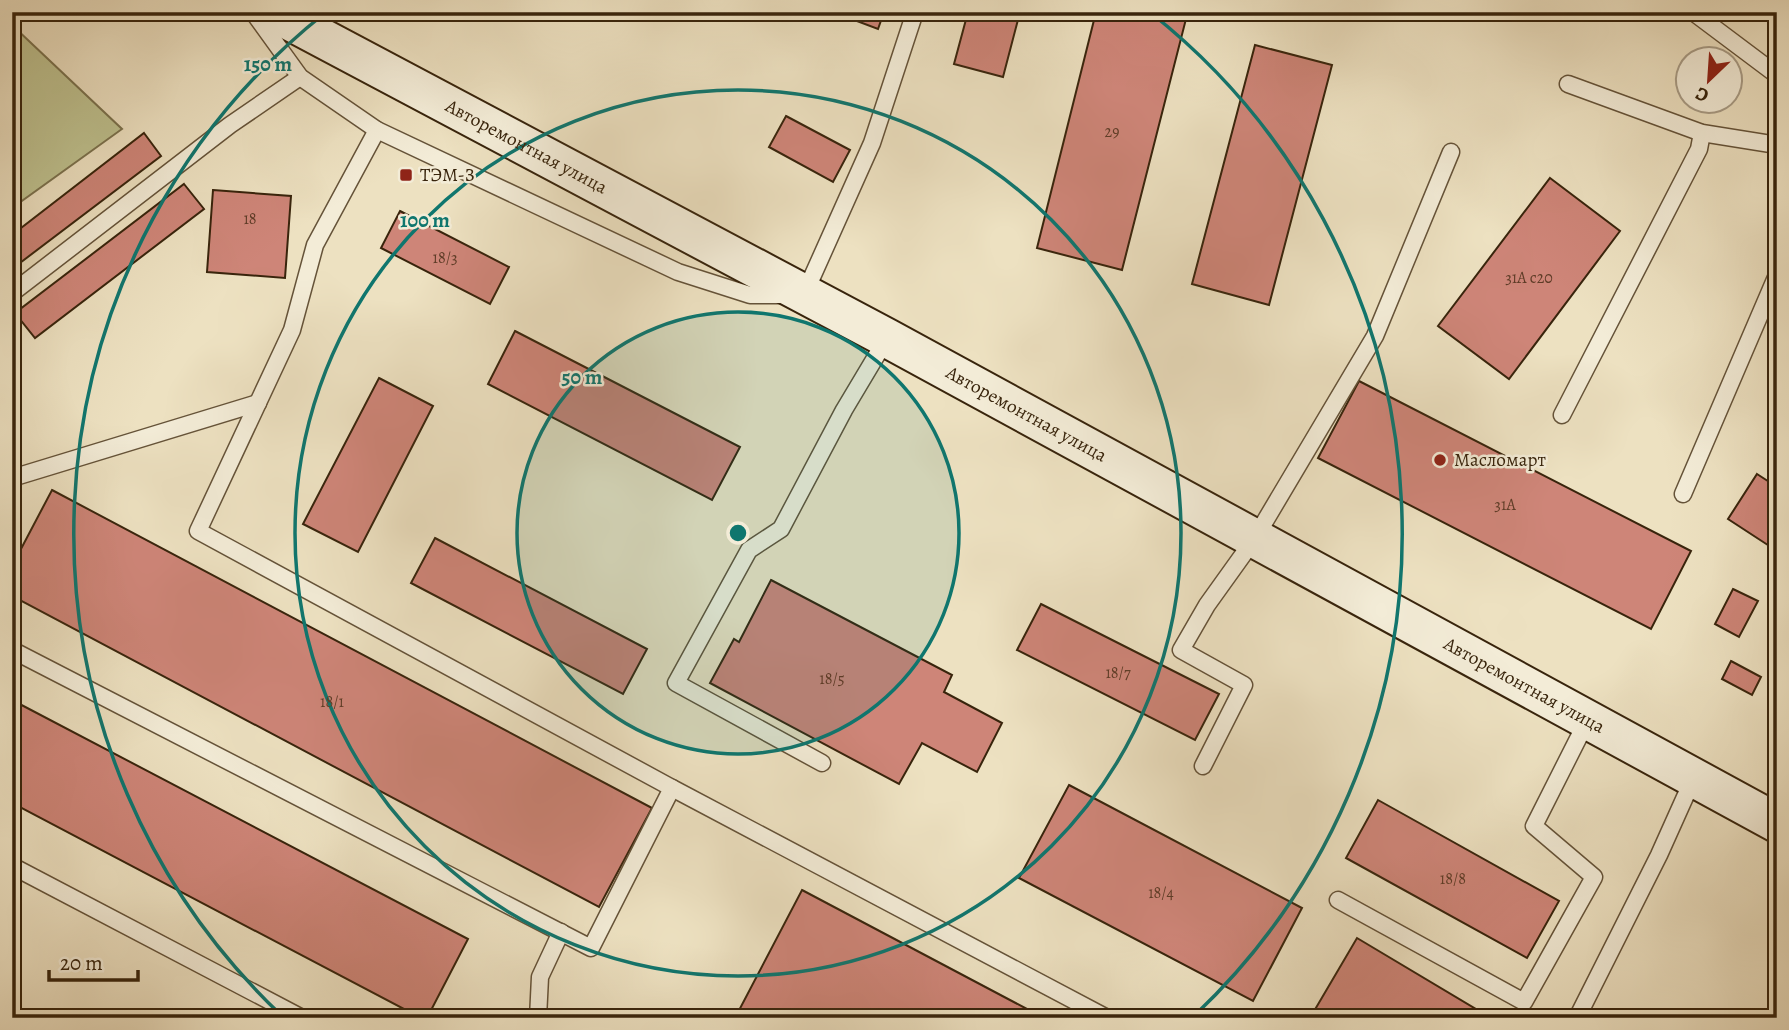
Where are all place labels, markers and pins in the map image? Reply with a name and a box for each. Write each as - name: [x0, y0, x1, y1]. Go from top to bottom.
- place label: ТЭМ-З: [420, 162, 475, 188]
- marker: ТЭМ-З: [398, 167, 414, 183]
- place label: Масломарт: [1454, 447, 1546, 473]
- marker: Масломарт: [1432, 452, 1448, 468]
- centre of rings: [726, 521, 750, 545]

